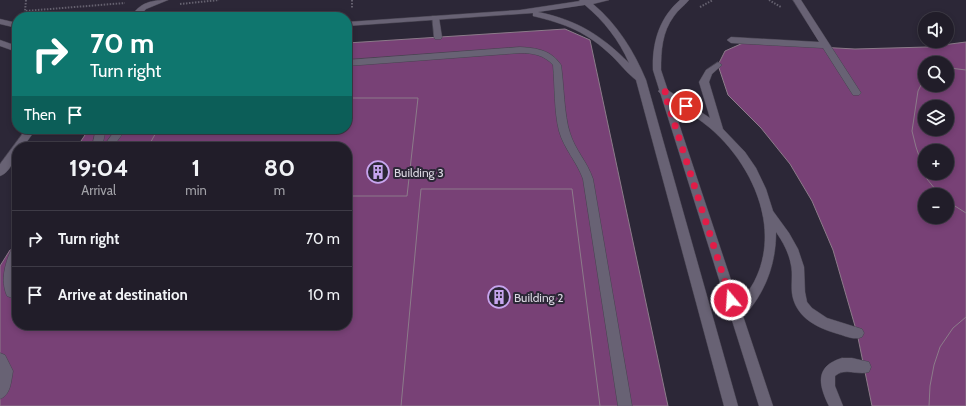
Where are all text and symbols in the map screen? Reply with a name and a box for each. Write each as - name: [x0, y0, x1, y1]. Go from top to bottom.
- map controls: [918, 12, 954, 224]
- button: sound: [918, 12, 954, 48]
- text: 70 m: [90, 26, 154, 60]
- icon: right: [24, 28, 76, 80]
- button: search: [918, 56, 954, 92]
- text: Turn right: [90, 60, 161, 82]
- pin: [669, 89, 703, 123]
- icon: arrive: [675, 95, 697, 117]
- button: layers: [918, 100, 954, 136]
- icon: arrive: [64, 104, 86, 126]
- text: Then: [24, 106, 56, 124]
- button: +: [918, 144, 954, 180]
- text: 19:04: [69, 153, 128, 182]
- text: 1: [192, 153, 200, 182]
- text: 80: [264, 153, 295, 182]
- building icon: Building 3: [365, 159, 391, 185]
- place label: Building 3: [394, 165, 444, 180]
- text: Arrival: [81, 182, 116, 198]
- text: min: [185, 182, 207, 198]
- text: m: [274, 182, 285, 198]
- button: −: [918, 188, 954, 224]
- icon: right: [24, 228, 46, 250]
- text: Turn right: [58, 230, 119, 248]
- text: 70 m: [306, 230, 340, 248]
- position arrow: [710, 279, 752, 321]
- icon: arrive: [24, 284, 46, 306]
- building icon: Building 2: [486, 284, 512, 310]
- text: Arrive at destination: [58, 286, 188, 304]
- text: 10 m: [308, 286, 340, 304]
- place label: Building 2: [514, 290, 564, 305]

